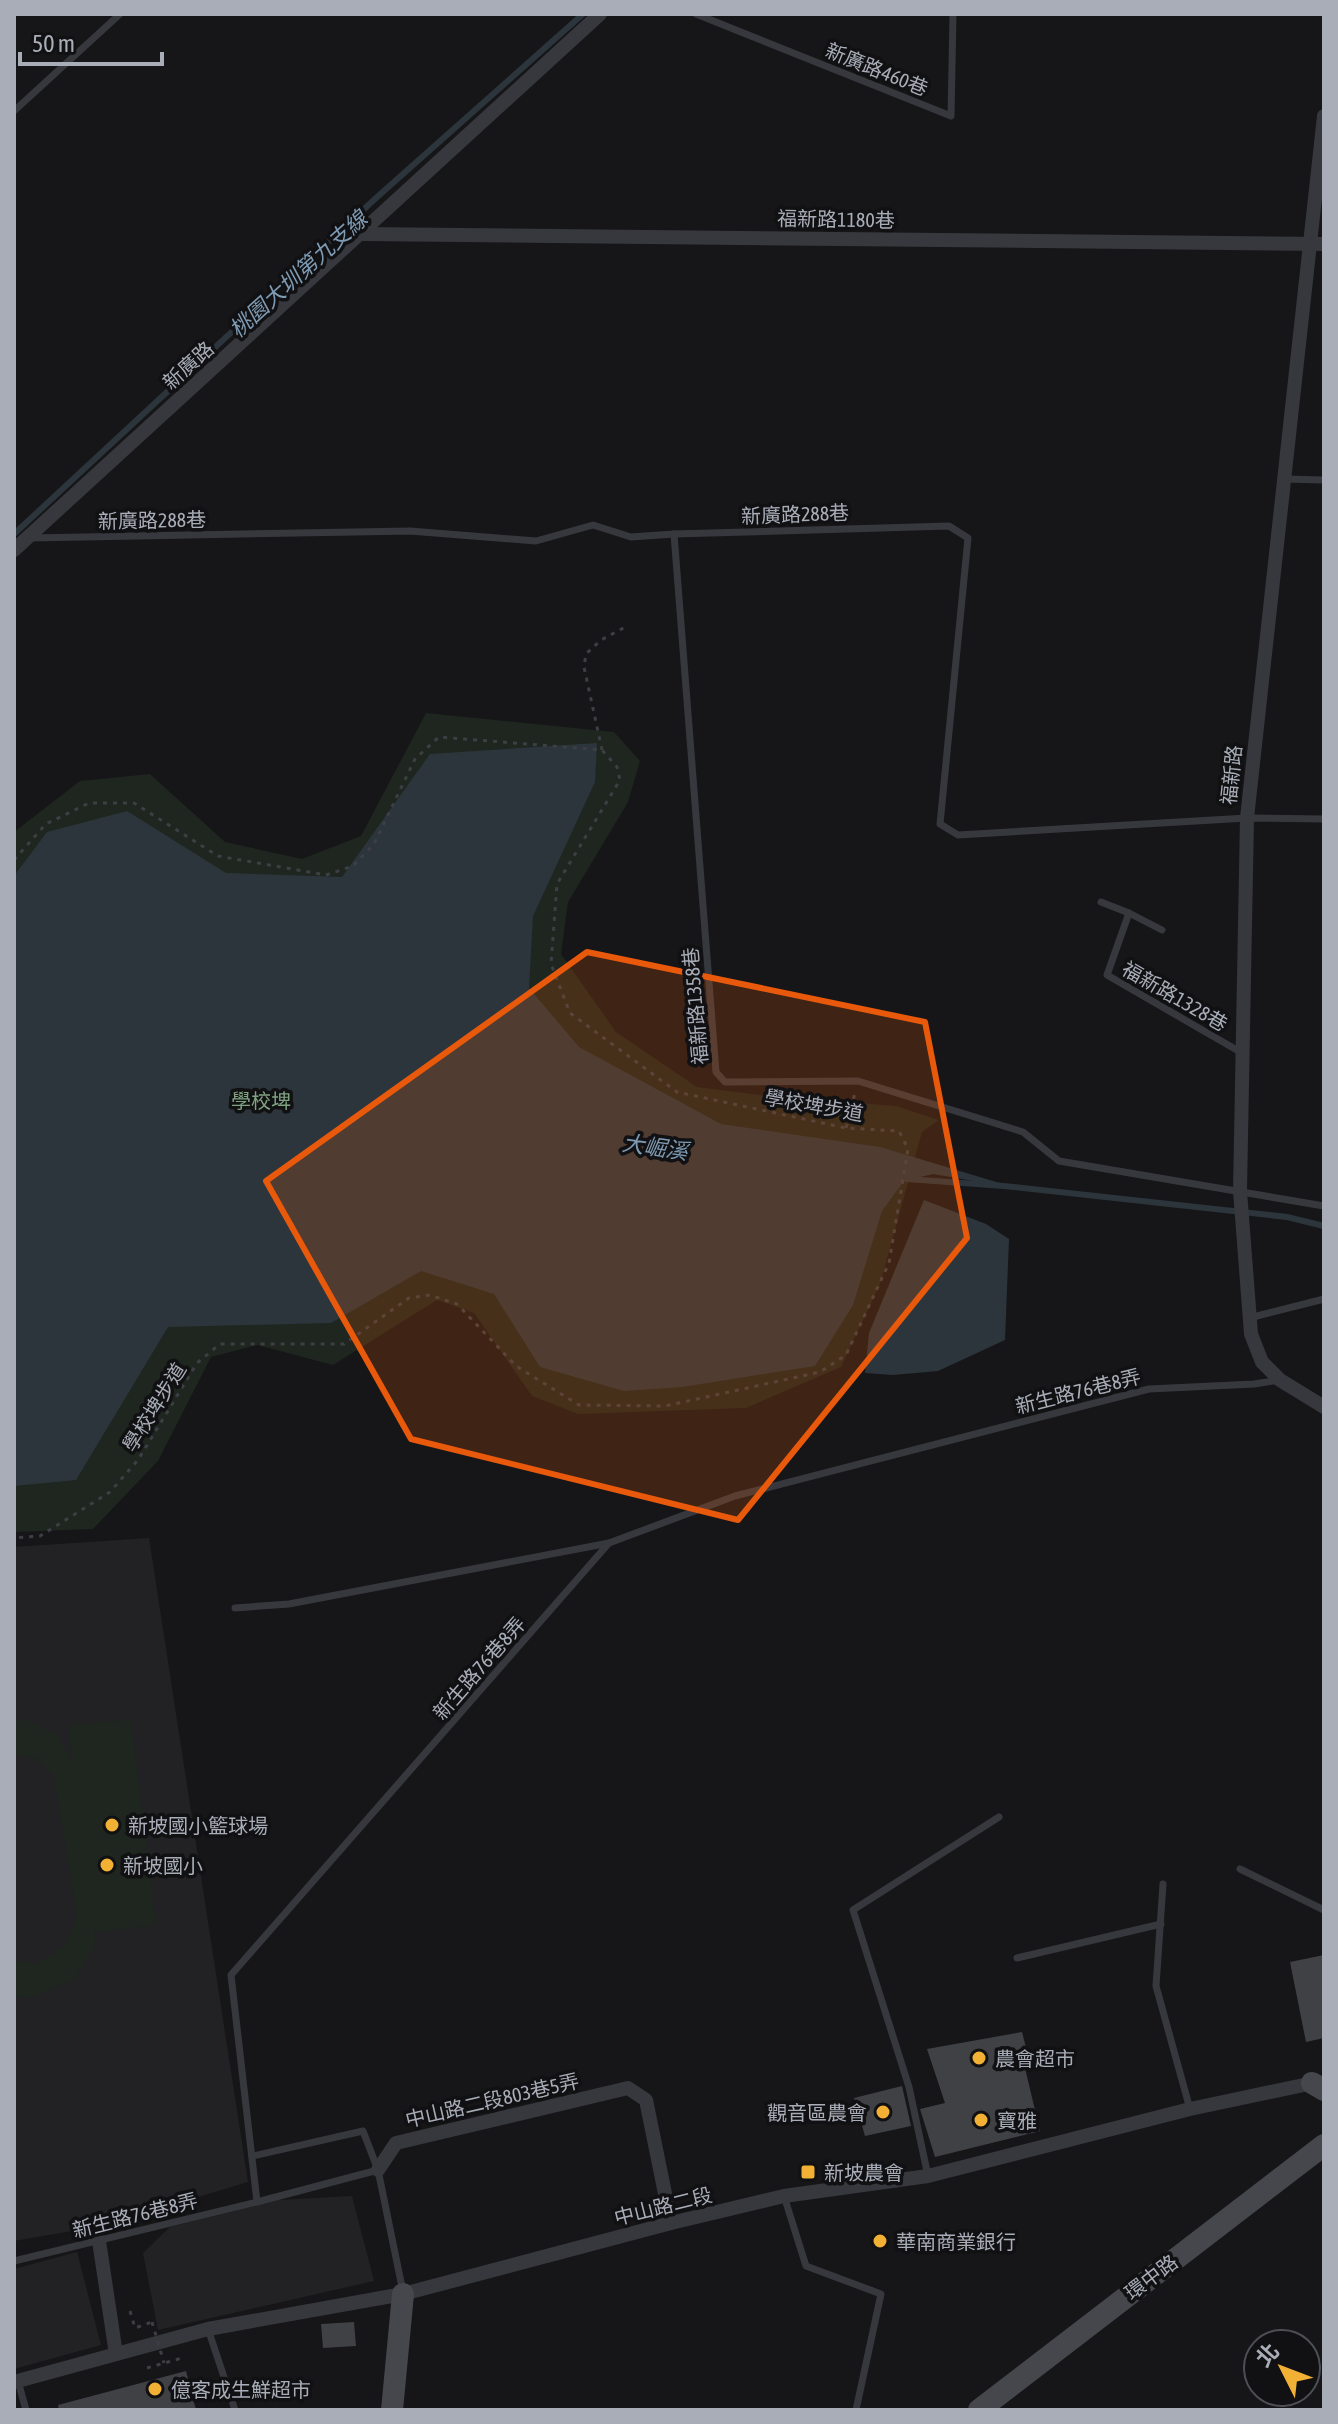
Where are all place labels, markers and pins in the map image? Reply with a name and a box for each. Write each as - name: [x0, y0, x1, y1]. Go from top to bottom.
- place label: 新坡國小籃球場: [128, 1814, 268, 1837]
- marker: 新坡國小籃球場: [103, 1816, 121, 1834]
- place label: 新坡國小: [123, 1854, 203, 1877]
- marker: 新坡國小: [98, 1856, 116, 1874]
- place label: 農會超市: [995, 2047, 1075, 2070]
- marker: 農會超市: [970, 2049, 988, 2067]
- place label: 觀音區農會: [767, 2101, 867, 2124]
- marker: 觀音區農會: [874, 2103, 892, 2121]
- place label: 寶雅: [997, 2109, 1037, 2132]
- marker: 寶雅: [972, 2111, 990, 2129]
- place label: 新坡農會: [824, 2161, 904, 2184]
- marker: 新坡農會: [799, 2163, 817, 2181]
- place label: 華南商業銀行: [896, 2230, 1016, 2253]
- marker: 華南商業銀行: [871, 2232, 889, 2250]
- place label: 億客成生鮮超市: [171, 2378, 311, 2401]
- marker: 億客成生鮮超市: [146, 2380, 164, 2398]

